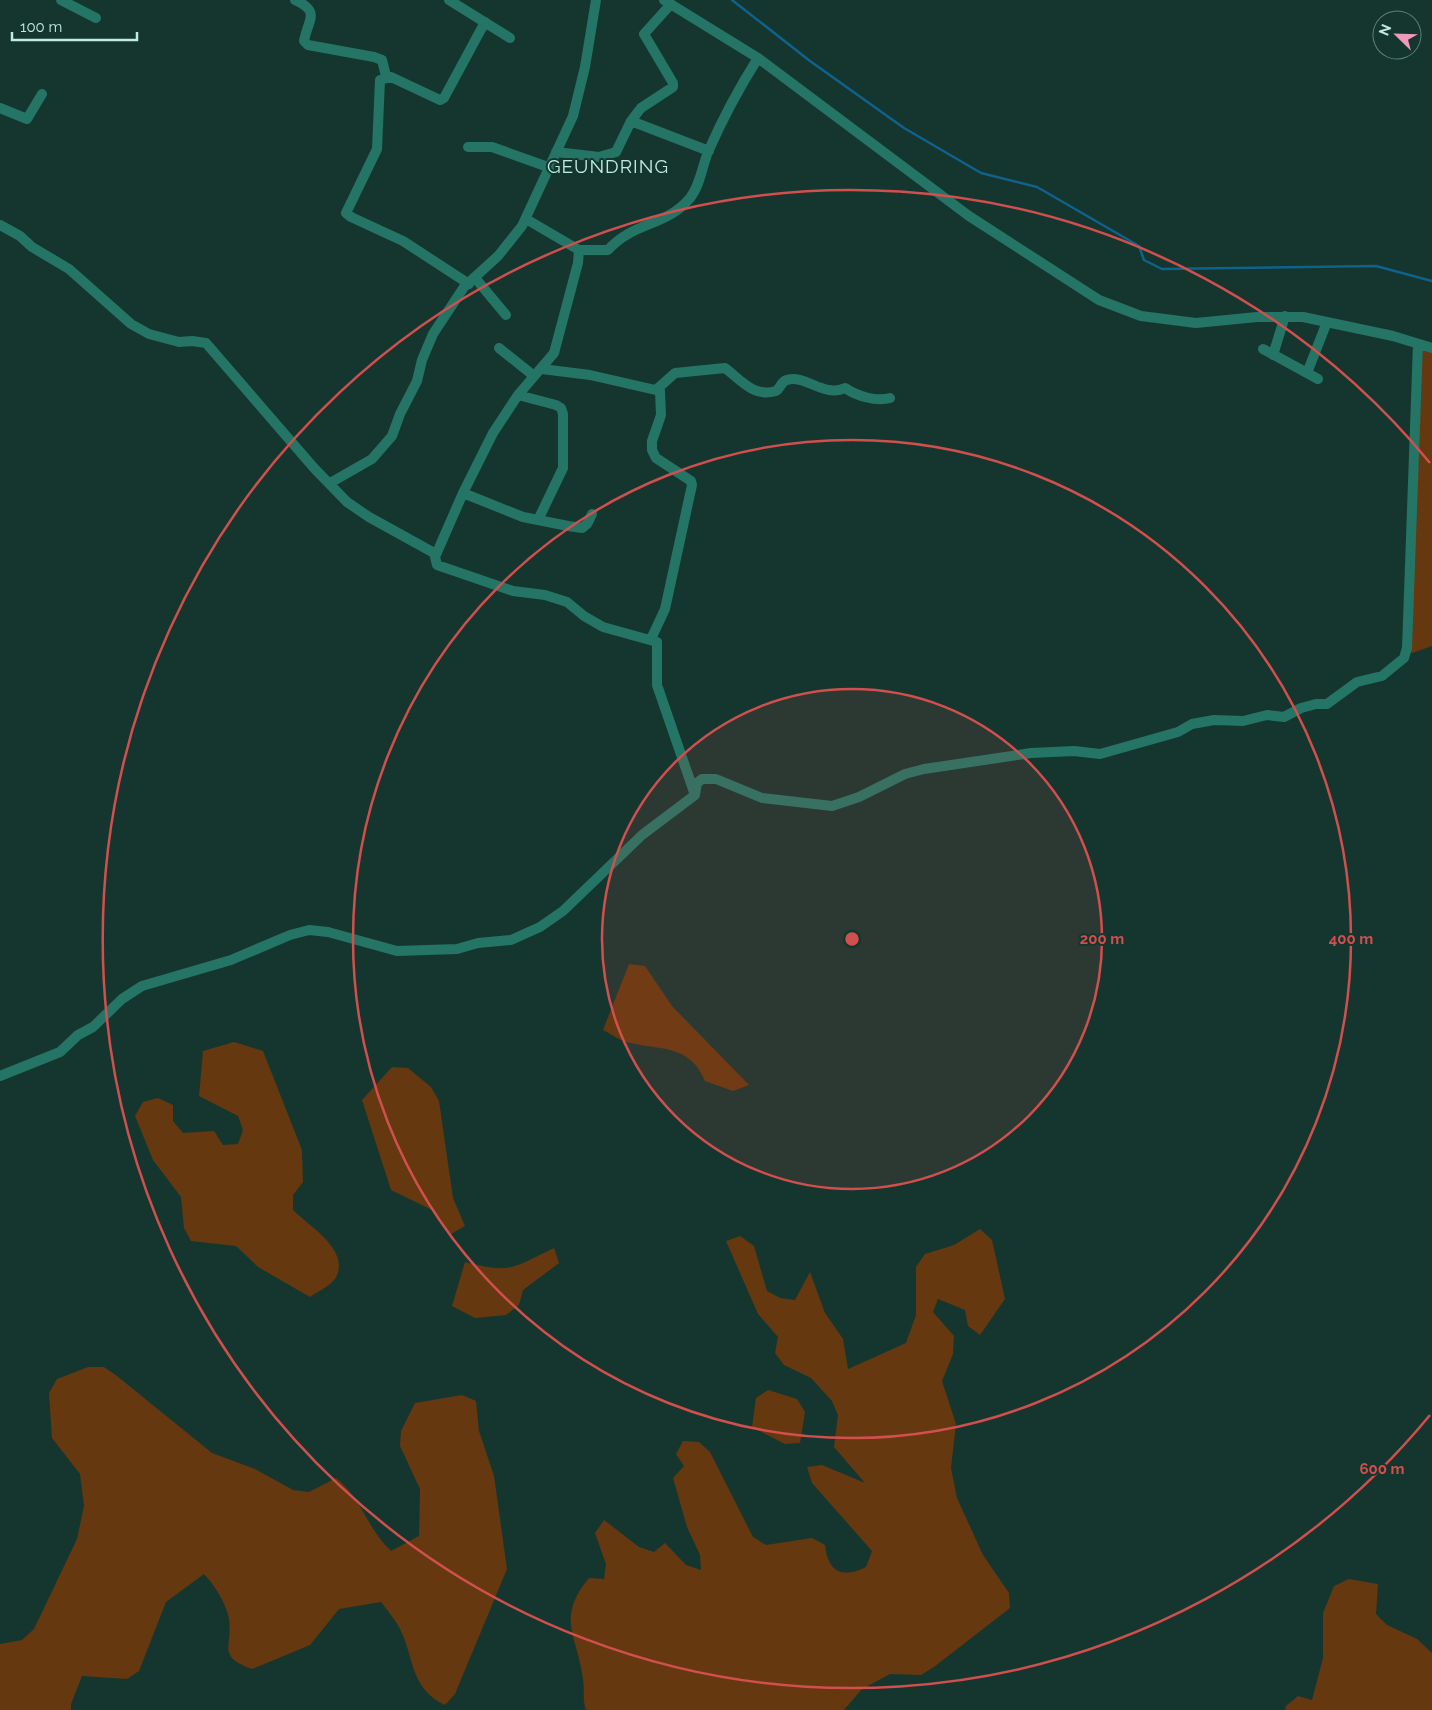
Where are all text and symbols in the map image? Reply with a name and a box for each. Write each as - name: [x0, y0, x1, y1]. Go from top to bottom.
- scale bar: [12, 10, 138, 42]
- north arrow: [1372, 10, 1422, 60]
- text: 100 m: [20, 18, 62, 36]
- text: N: [1376, 22, 1394, 38]
- district label: GEUNDRING: [547, 155, 669, 177]
- centre of rings: [843, 930, 861, 948]
- text: 200 m: [1080, 930, 1124, 948]
- text: 400 m: [1329, 930, 1373, 948]
- text: 600 m: [1359, 1460, 1405, 1478]

